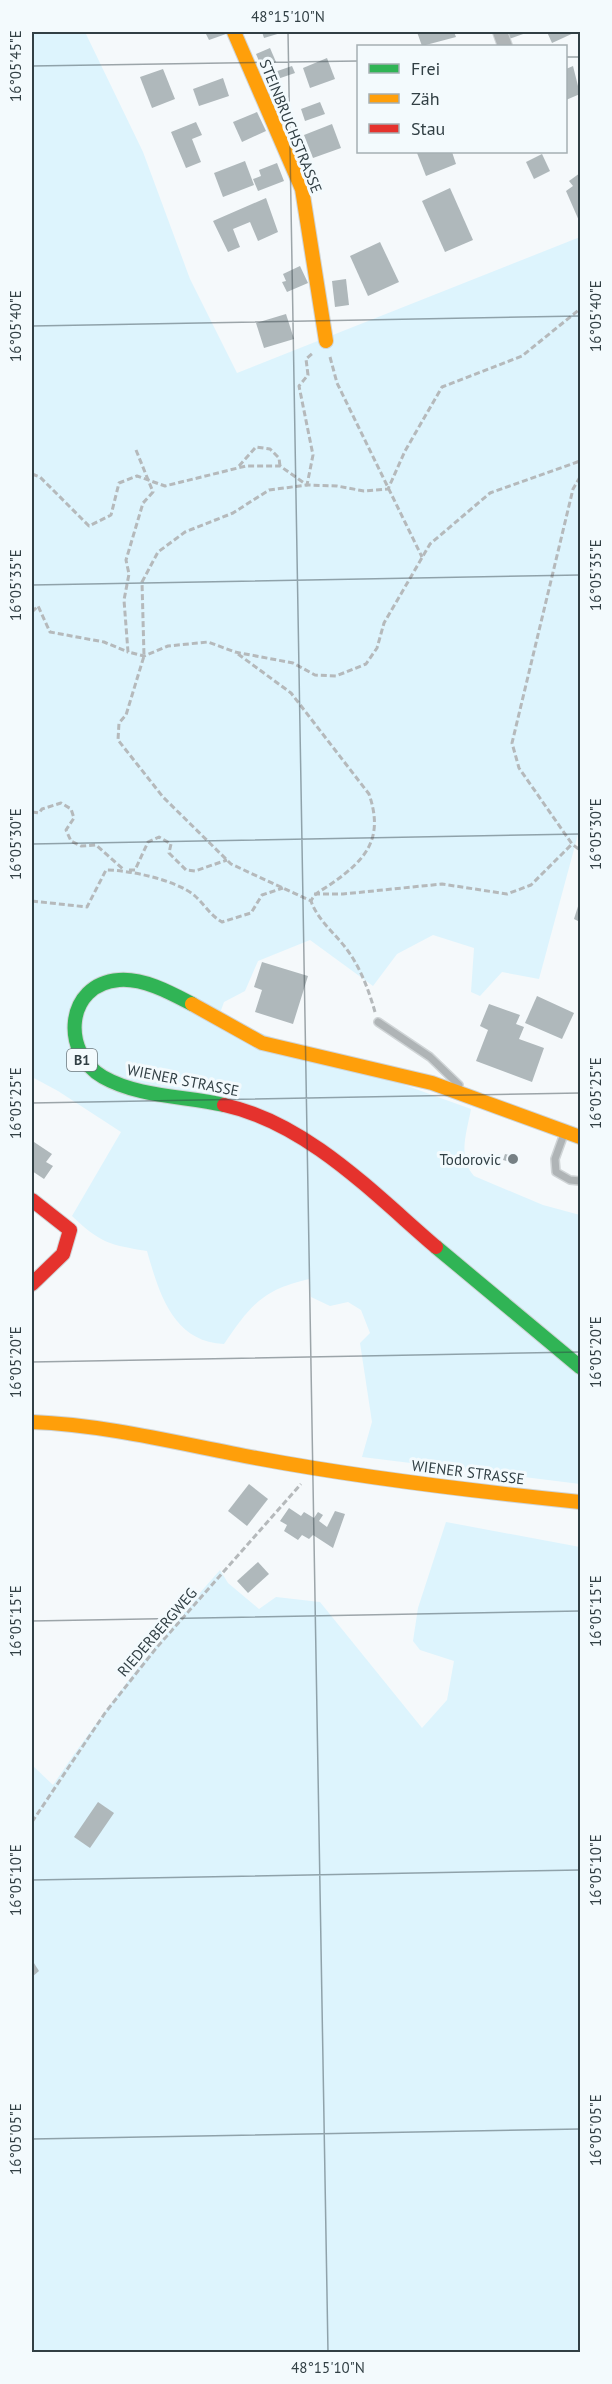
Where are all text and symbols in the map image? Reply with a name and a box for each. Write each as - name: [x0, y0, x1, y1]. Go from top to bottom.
- text: 48°15'10"N: [251, 7, 325, 26]
- text: 16°05'45"E: [6, 30, 25, 102]
- legend: [357, 45, 567, 153]
- street label: STEINBRUCHSTRASSE: [256, 56, 326, 196]
- text: Frei: [411, 57, 440, 80]
- text: Zäh: [411, 87, 440, 110]
- text: Stau: [411, 117, 445, 140]
- text: 16°05'40"E: [586, 280, 605, 352]
- text: 16°05'40"E: [6, 290, 25, 362]
- text: 16°05'35"E: [586, 539, 605, 611]
- text: 16°05'35"E: [6, 549, 25, 621]
- text: 16°05'30"E: [586, 798, 605, 870]
- text: 16°05'30"E: [6, 808, 25, 880]
- road number: B1: [67, 1049, 97, 1071]
- text: 16°05'25"E: [586, 1057, 605, 1129]
- street label: WIENER STRASSE: [125, 1060, 241, 1100]
- text: 16°05'25"E: [6, 1067, 25, 1139]
- place label: Todorovic: [439, 1150, 501, 1169]
- marker: Todorovic: [506, 1152, 520, 1166]
- text: 16°05'20"E: [586, 1316, 605, 1388]
- text: 16°05'20"E: [6, 1326, 25, 1398]
- street label: WIENER STRASSE: [411, 1456, 525, 1488]
- text: 16°05'15"E: [586, 1575, 605, 1647]
- street label: RIEDERBERGWEG: [113, 1584, 201, 1680]
- text: 16°05'15"E: [6, 1585, 25, 1657]
- text: 16°05'10"E: [586, 1834, 605, 1906]
- text: 16°05'10"E: [6, 1844, 25, 1916]
- text: 16°05'05"E: [586, 2094, 605, 2166]
- text: 16°05'05"E: [6, 2103, 25, 2175]
- text: 48°15'10"N: [291, 2358, 365, 2377]

